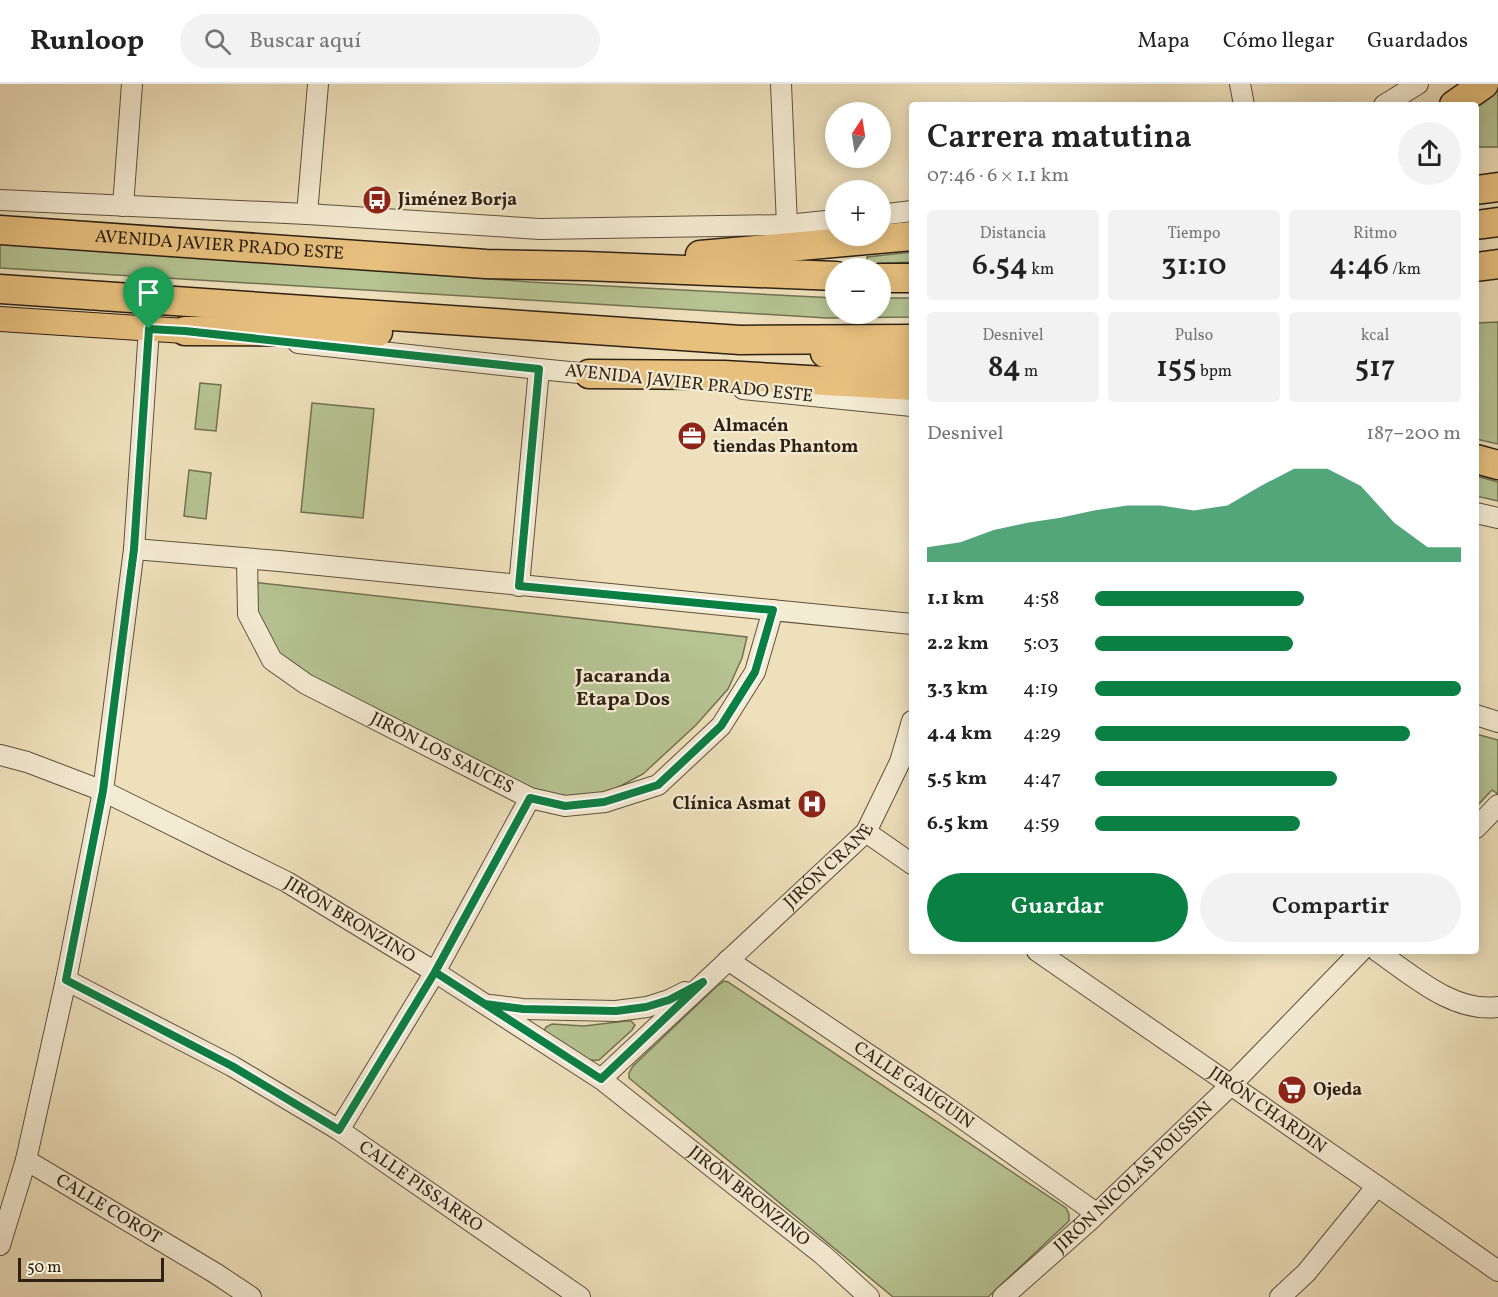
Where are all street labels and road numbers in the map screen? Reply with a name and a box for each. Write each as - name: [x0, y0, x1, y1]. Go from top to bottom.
- street label: AVENIDA JAVIER PRADO ESTE: [94, 224, 345, 267]
- street label: AVENIDA JAVIER PRADO ESTE: [564, 359, 815, 409]
- street label: JIRÓN LOS SAUCES: [366, 706, 518, 800]
- street label: JIRÓN CRANE: [778, 820, 881, 915]
- street label: JIRÓN BRONZINO: [280, 871, 420, 970]
- street label: CALLE GAUGUIN: [849, 1035, 979, 1135]
- street label: JIRÓN CHARDIN: [1203, 1061, 1331, 1160]
- street label: JIRÓN NICOLÁS POUSSIN: [1048, 1096, 1219, 1259]
- street label: CALLE PISSARRO: [354, 1135, 488, 1238]
- street label: JIRÓN BRONZINO: [683, 1140, 815, 1252]
- street label: CALLE COROT: [51, 1168, 166, 1251]

